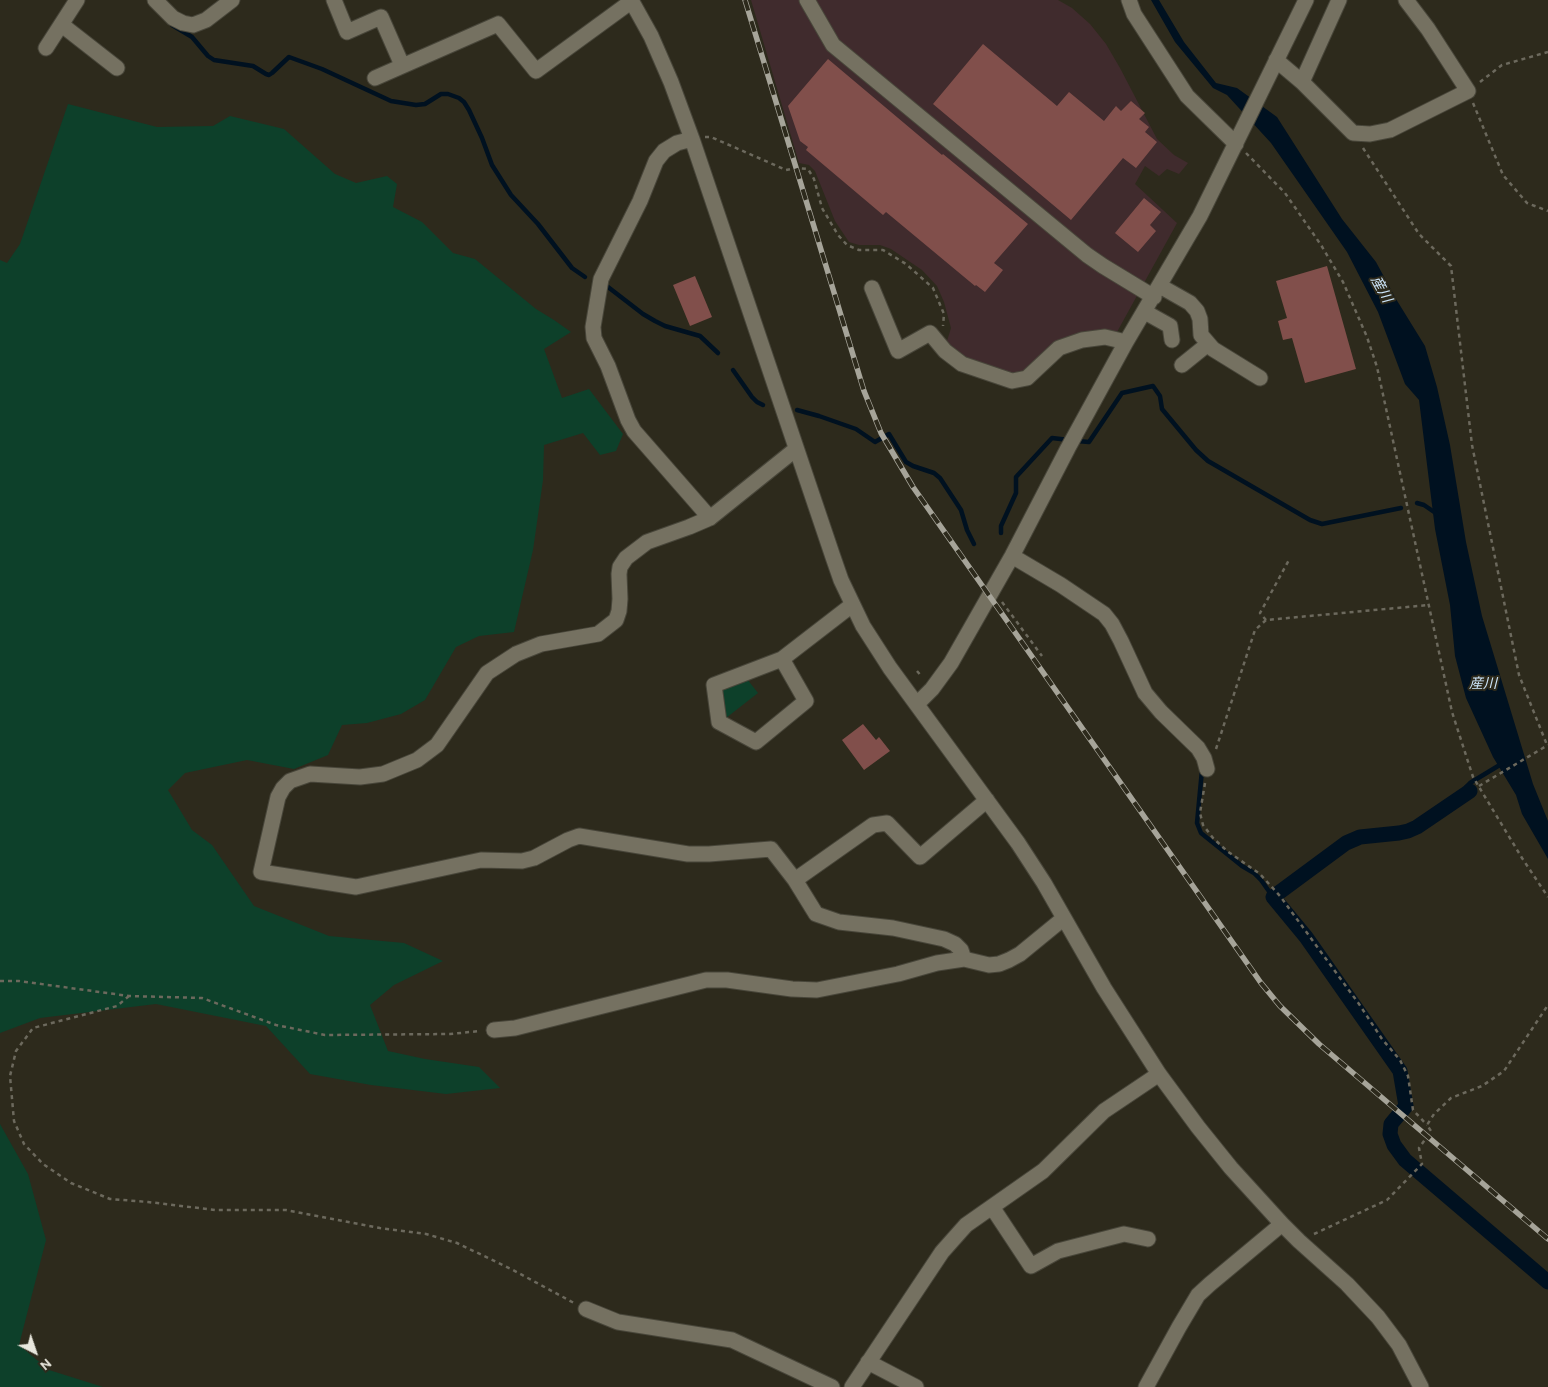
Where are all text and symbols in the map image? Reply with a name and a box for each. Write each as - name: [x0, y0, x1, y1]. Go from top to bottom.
- water label: 産川: [1366, 274, 1394, 306]
- water label: 産川: [1469, 677, 1497, 693]
- north arrow: [10, 1327, 60, 1377]
- text: N: [36, 1354, 55, 1373]

